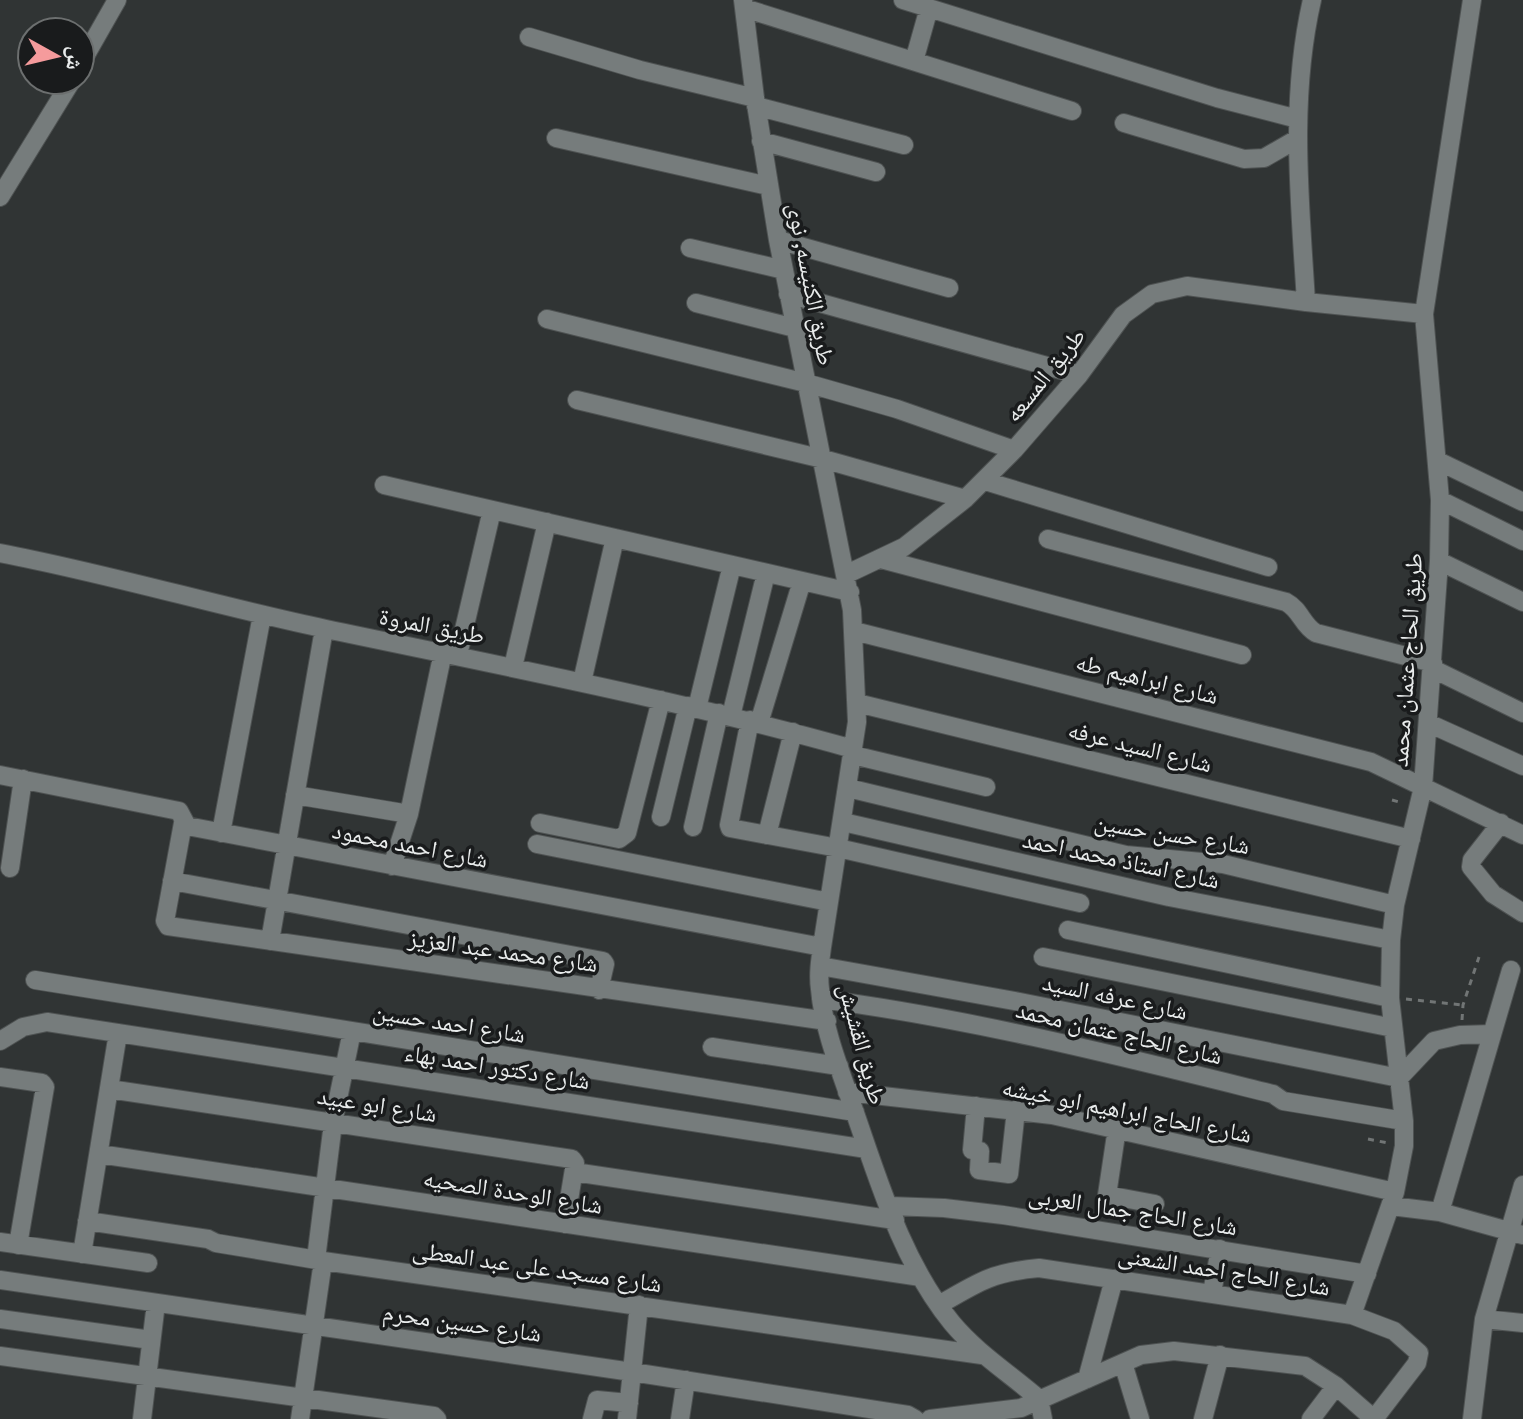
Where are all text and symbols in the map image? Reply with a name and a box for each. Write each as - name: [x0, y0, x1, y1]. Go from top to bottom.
- north arrow: [16, 16, 96, 96]
- text: ش: [60, 45, 89, 72]
- street label: طريق الكنيسه, نوى: [782, 200, 840, 368]
- street label: طريق المسعه: [999, 322, 1091, 428]
- street label: طريق الحاج عثمان محمد: [1386, 552, 1429, 768]
- street label: طريق المروة: [377, 602, 487, 650]
- street label: شارع ابراهيم طه: [1072, 648, 1221, 712]
- street label: شارع السيد عرفه: [1065, 716, 1215, 779]
- street label: شارع حسن حسين: [1092, 808, 1252, 861]
- street label: شارع احمد محمود: [330, 816, 490, 875]
- street label: شارع استاذ محمد احمد: [1020, 825, 1222, 896]
- street label: شارع محمد عبد العزيز: [405, 924, 599, 979]
- street label: شارع عرفه السيد: [1040, 968, 1190, 1027]
- street label: طريق القشيش: [832, 980, 892, 1108]
- street label: شارع الحاج عتمان محمد: [1013, 996, 1225, 1071]
- street label: شارع احمد حسين: [371, 997, 527, 1050]
- street label: شارع دكتور احمد بهاء: [402, 1039, 592, 1096]
- street label: شارع الحاج ابراهيم ابو خيشه: [1000, 1073, 1254, 1151]
- street label: شارع ابو عبيد: [315, 1082, 439, 1129]
- street label: شارع الوحدة الصحيه: [421, 1164, 605, 1221]
- street label: شارع الحاج جمال العربى: [1026, 1181, 1239, 1242]
- street label: شارع مسجد على عبد المعطى: [410, 1236, 663, 1299]
- street label: شارع الحاج احمد الشعنى: [1116, 1240, 1332, 1303]
- street label: شارع حسين محرم: [381, 1298, 543, 1350]

